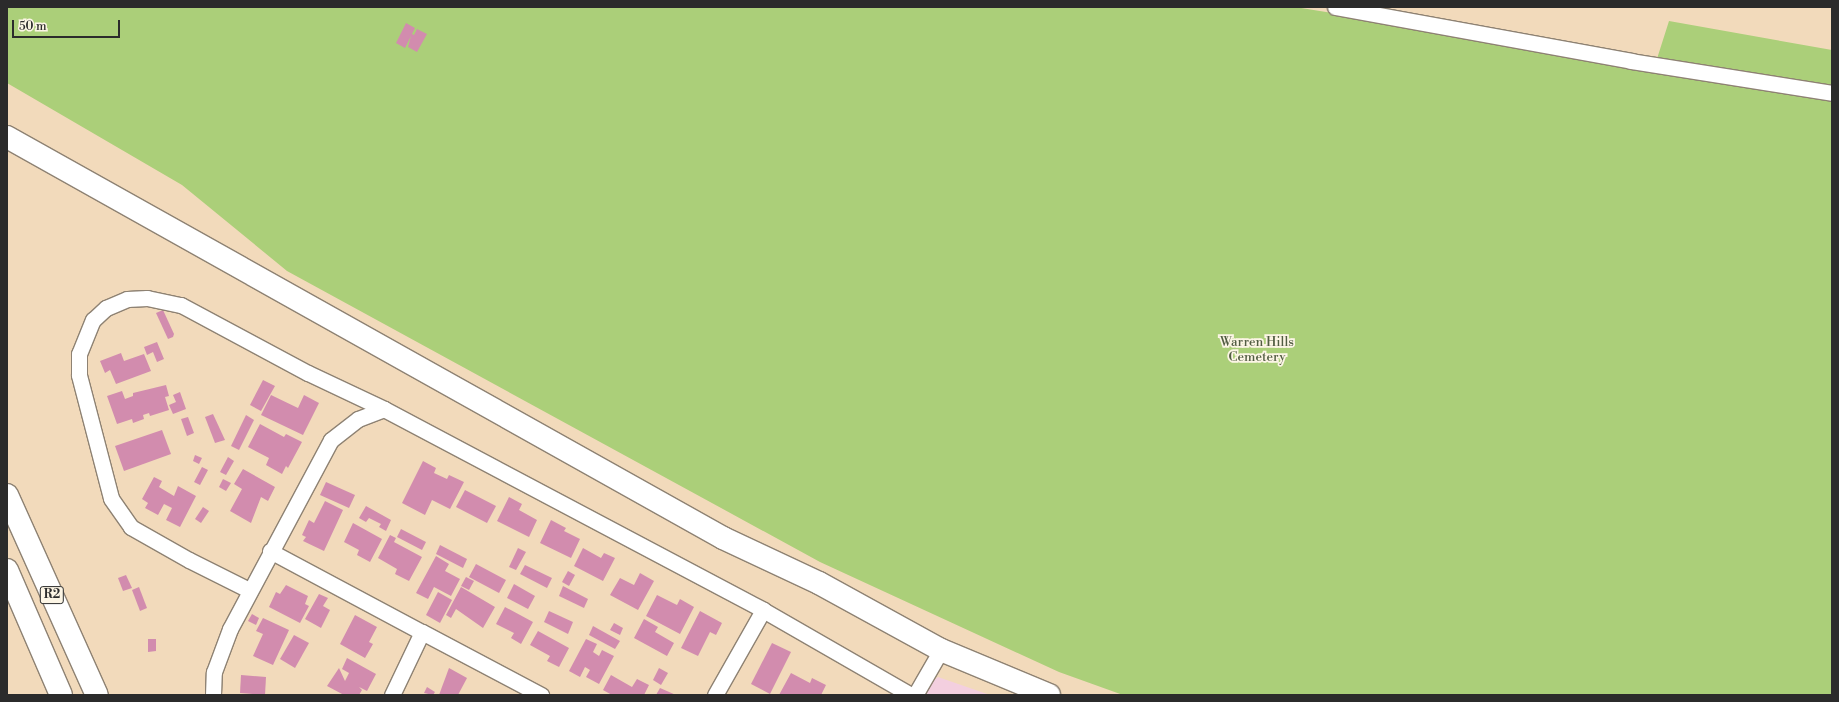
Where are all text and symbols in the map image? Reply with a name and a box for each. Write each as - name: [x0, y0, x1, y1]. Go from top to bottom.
- scale bar: [14, 12, 122, 38]
- text: 50 m: [19, 19, 47, 34]
- park label: Warren Hills Cemetery: [1220, 335, 1294, 366]
- road number: R2: [39, 585, 65, 605]

